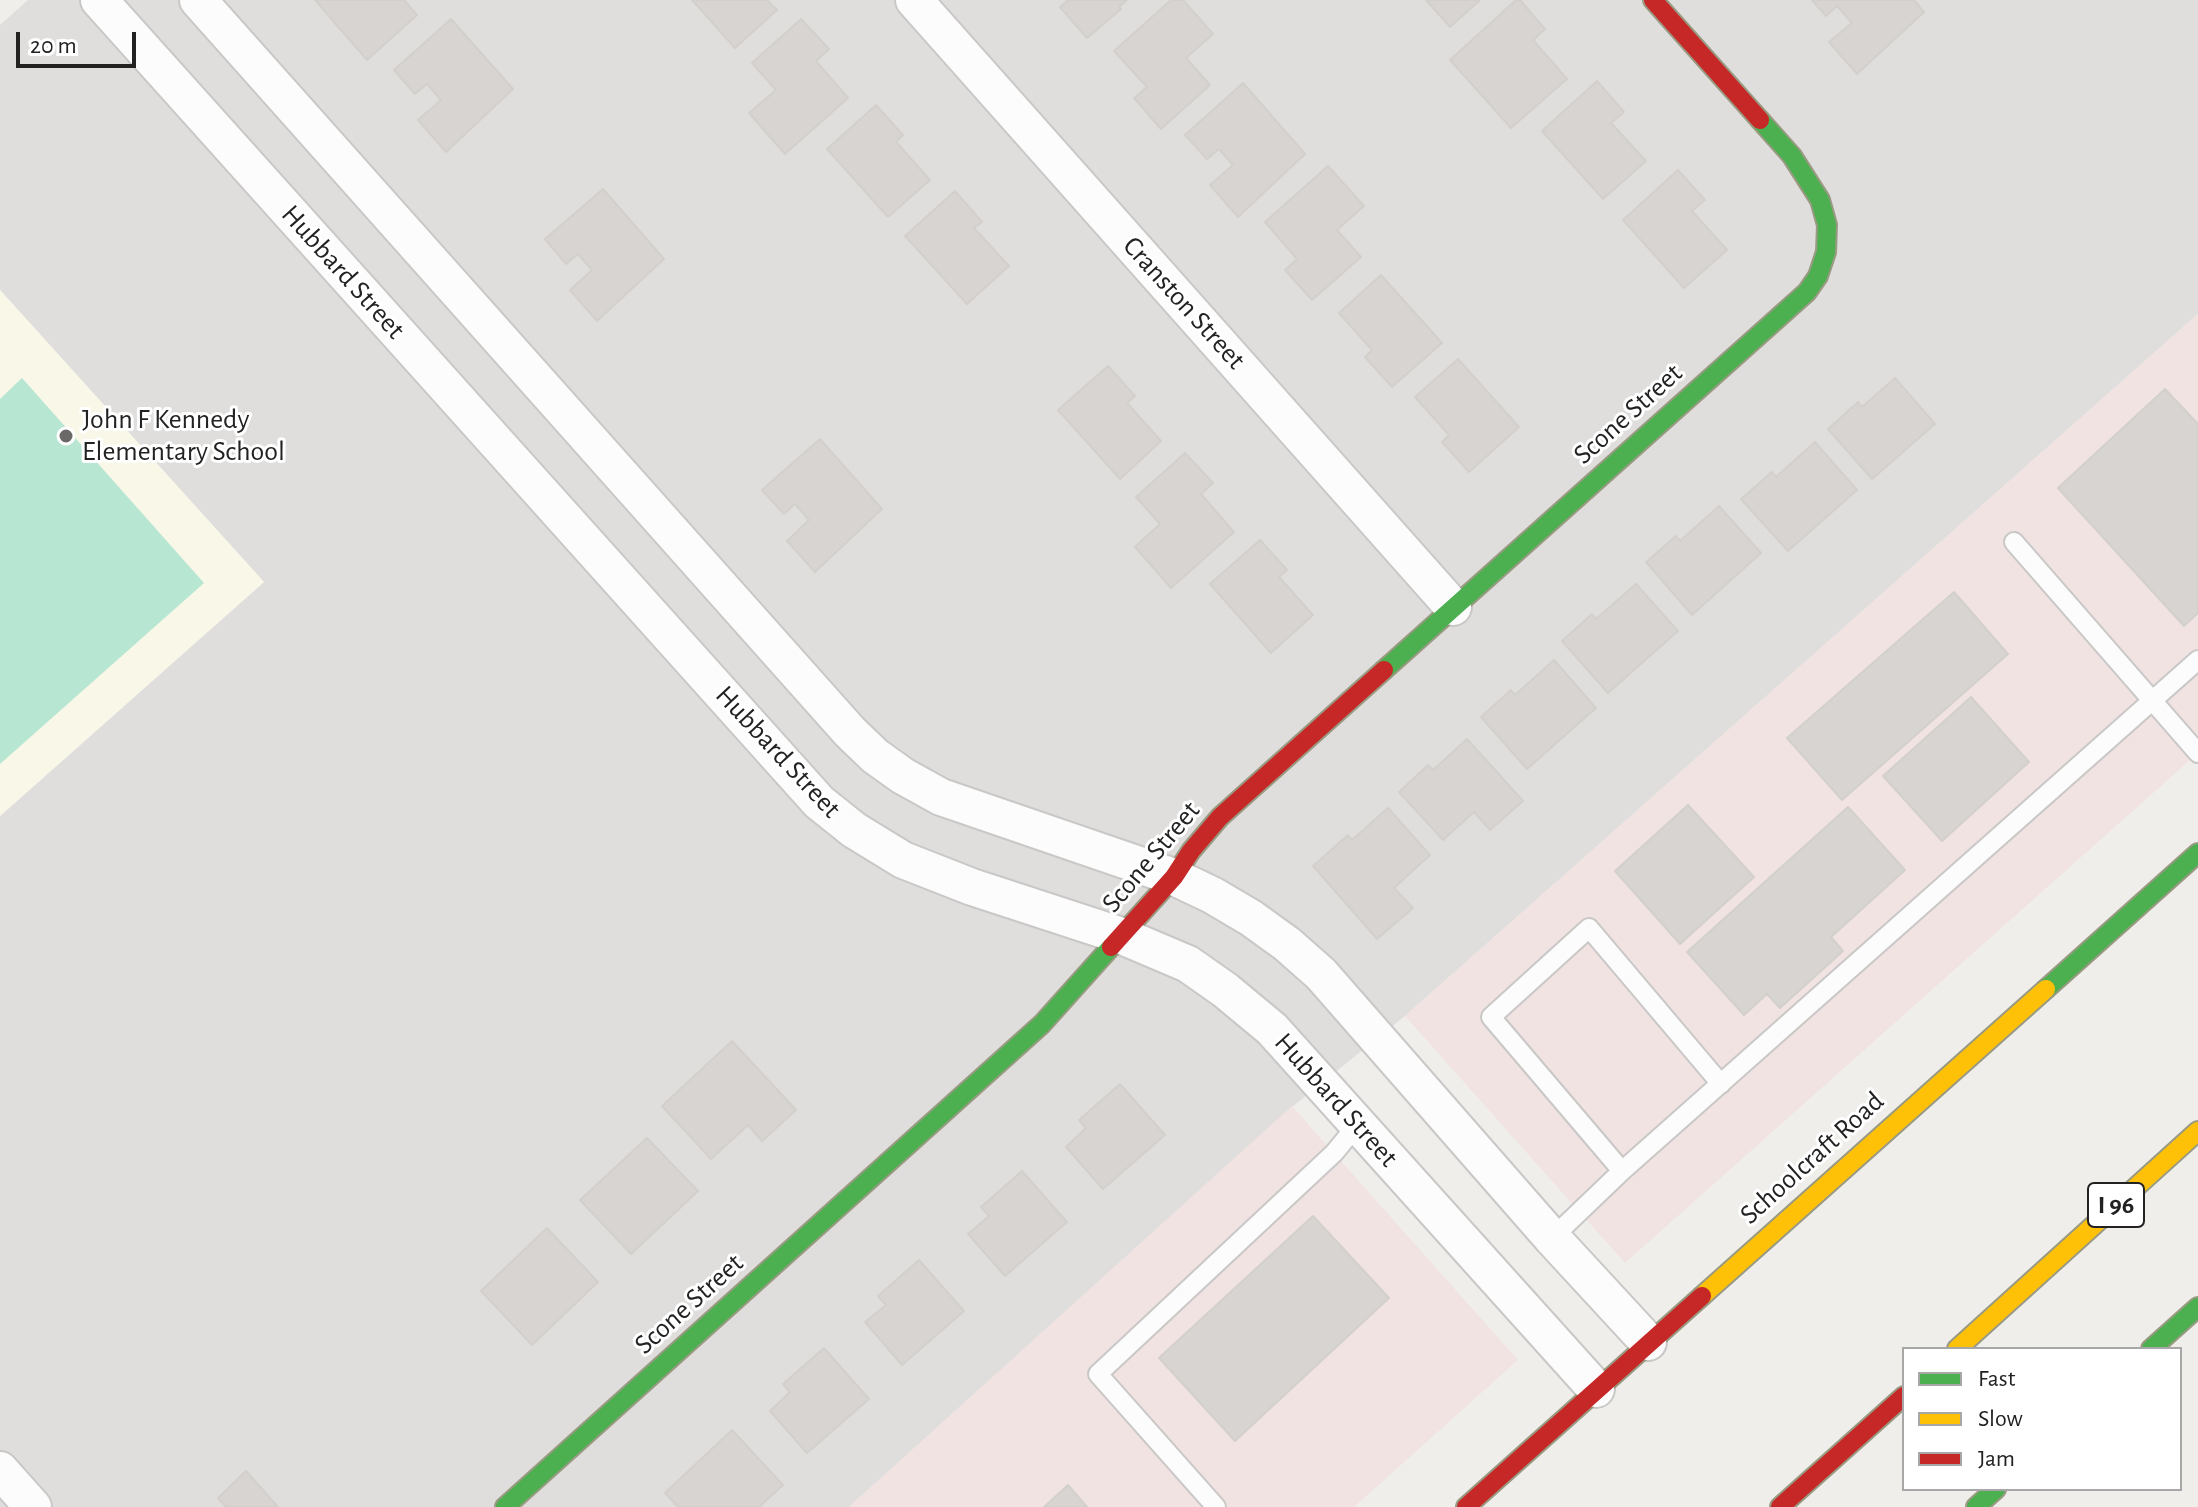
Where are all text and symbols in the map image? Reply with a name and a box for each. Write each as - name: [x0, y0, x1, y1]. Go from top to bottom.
- scale bar: [20, 16, 140, 66]
- text: 20 m: [30, 34, 77, 58]
- street label: Hubbard Street: [274, 198, 412, 346]
- street label: Cranston Street: [1116, 230, 1252, 376]
- street label: Scone Street: [1567, 356, 1689, 472]
- place label: John F Kennedy Elementary School: [82, 403, 285, 469]
- marker: John F Kennedy Elementary School: [57, 427, 75, 445]
- street label: Hubbard Street: [708, 679, 848, 825]
- street label: Scone Street: [1095, 795, 1207, 919]
- street label: Hubbard Street: [1267, 1026, 1405, 1174]
- street label: Schoolcraft Road: [1733, 1085, 1891, 1231]
- road number: I 96: [2088, 1183, 2144, 1227]
- street label: Scone Street: [628, 1246, 750, 1362]
- legend: [1902, 1347, 2182, 1491]
- text: Fast: [1978, 1367, 2015, 1391]
- text: Slow: [1978, 1407, 2023, 1431]
- text: Jam: [1978, 1447, 2015, 1471]

